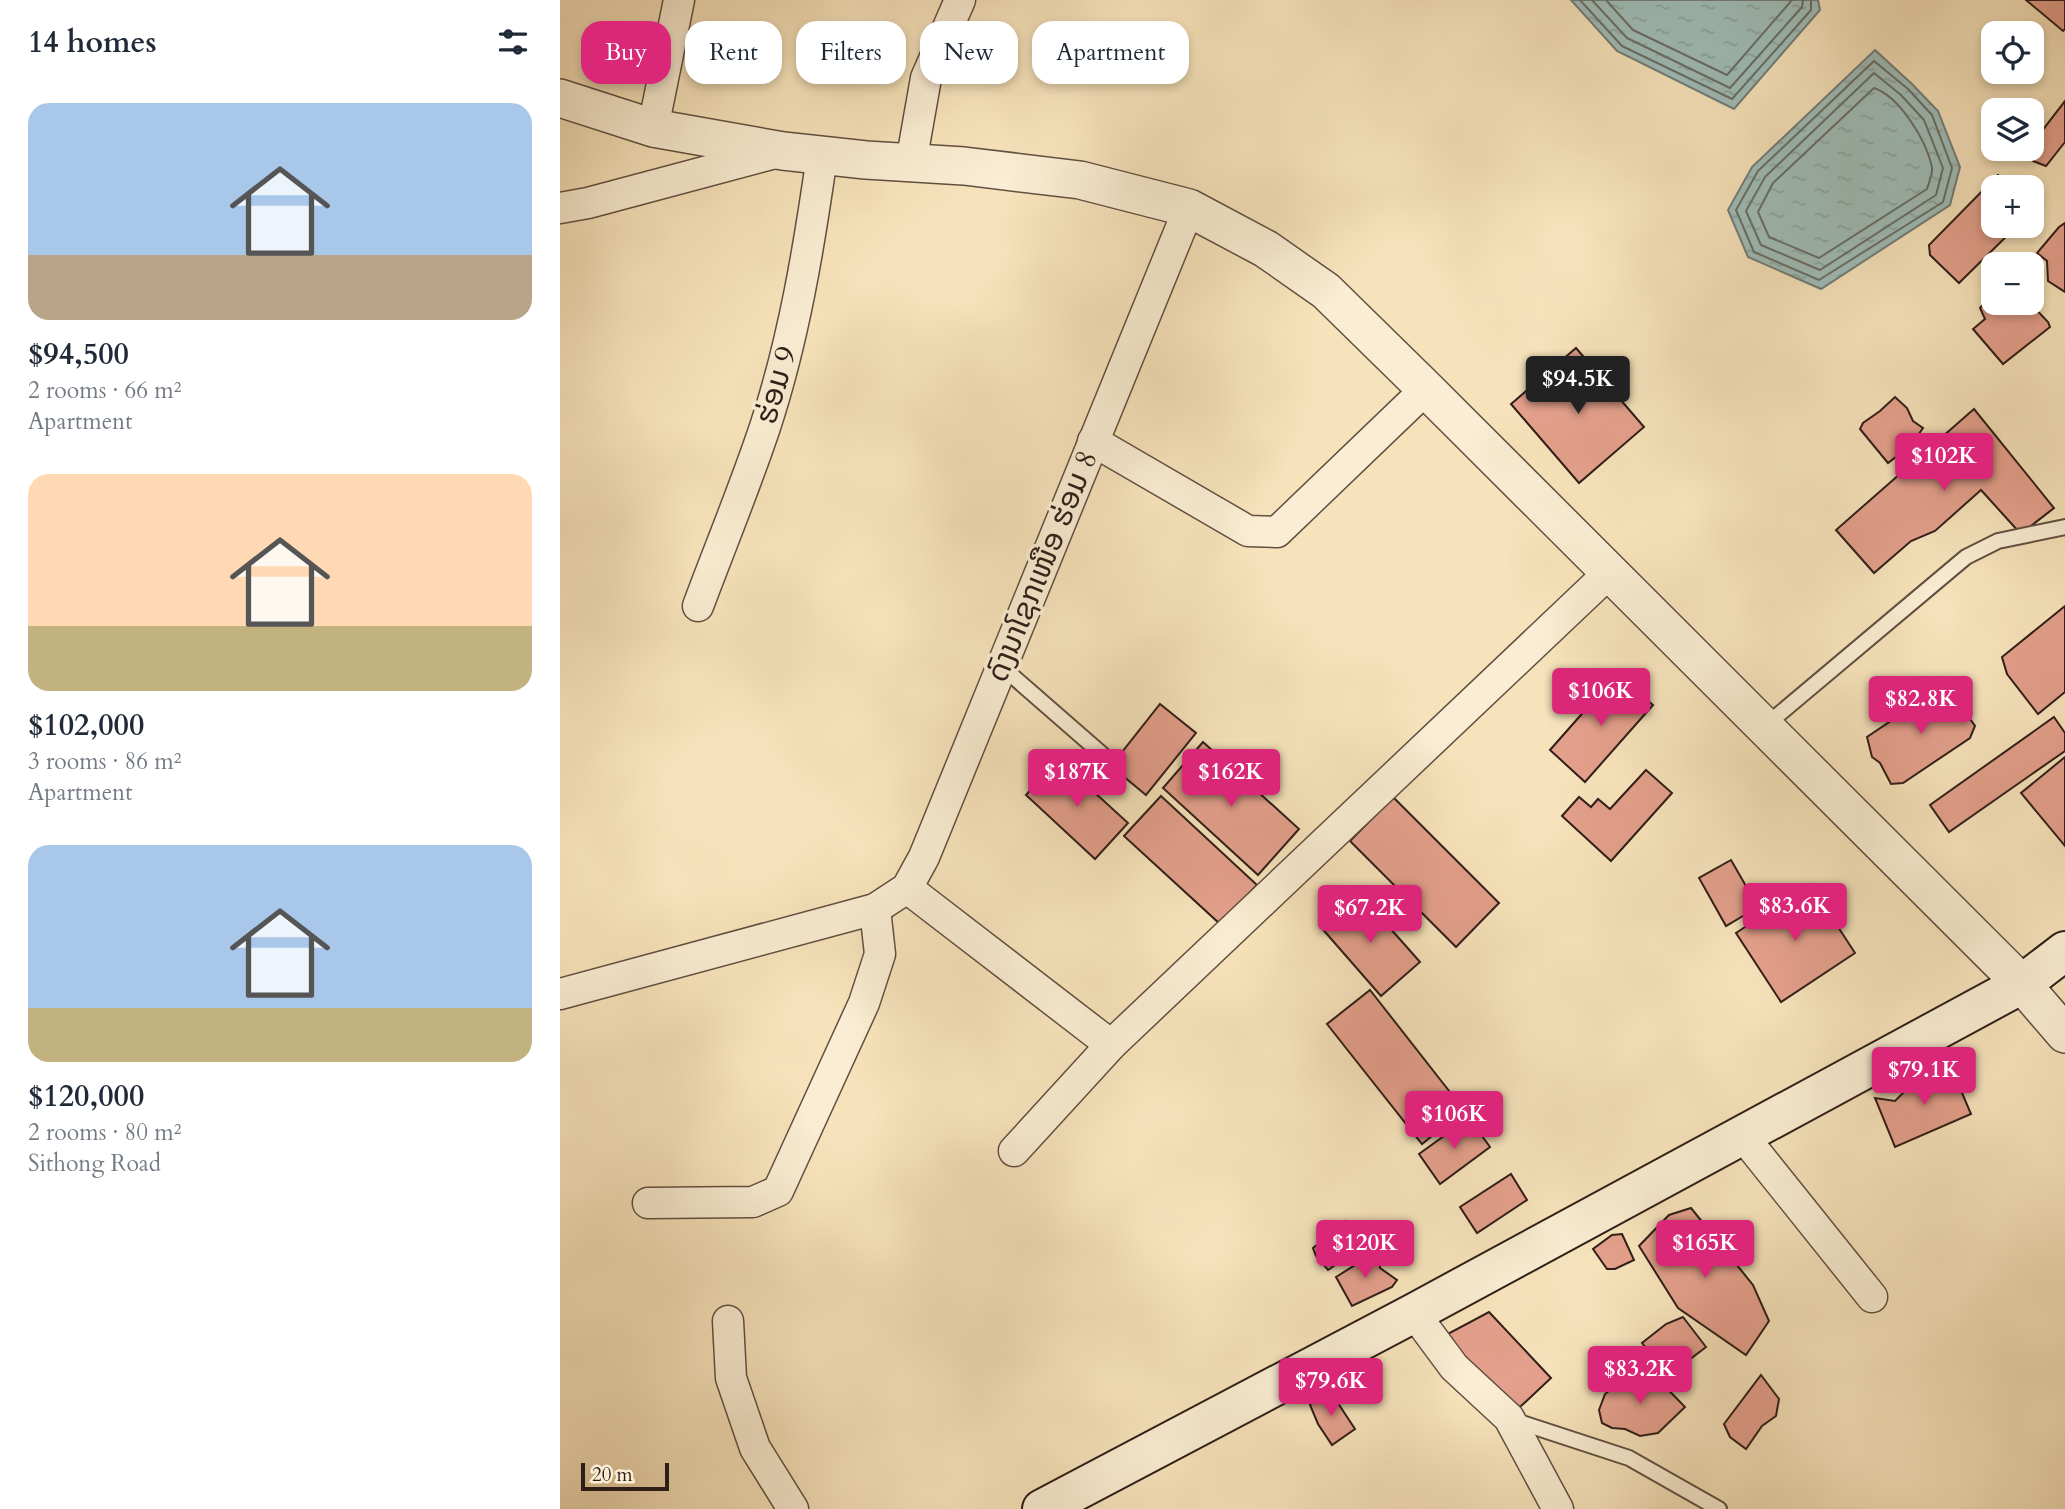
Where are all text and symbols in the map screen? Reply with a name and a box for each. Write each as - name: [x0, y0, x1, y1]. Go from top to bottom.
- chip: Buy: [581, 21, 671, 84]
- chip: Rent: [685, 21, 782, 84]
- chip: Filters: [796, 21, 906, 84]
- chip: New: [920, 21, 1018, 84]
- chip: Apartment: [1032, 21, 1189, 84]
- map controls: [1981, 21, 2044, 315]
- button: locate: [1981, 21, 2044, 84]
- text: 14 homes: [28, 22, 157, 63]
- icon: filters: [494, 23, 532, 61]
- button: layers: [1981, 98, 2044, 161]
- icon: home: [217, 148, 343, 274]
- button: +: [1981, 175, 2044, 238]
- button: −: [1981, 252, 2044, 315]
- text: $94,500: [28, 334, 129, 375]
- street label: ຮ່ອມ 9: [746, 342, 807, 429]
- pin: $94.5K: [1521, 356, 1635, 416]
- text: $94.5K: [1542, 363, 1614, 394]
- text: 2 rooms · 66 m²: [28, 375, 181, 406]
- text: Apartment: [28, 406, 132, 437]
- pin: $102K: [1895, 434, 1993, 493]
- text: $102K: [1911, 440, 1977, 471]
- street label: ດົງນາໂຊກເໜືອ ຮ່ອມ 8: [977, 444, 1108, 688]
- icon: home: [217, 519, 343, 645]
- pin: $106K: [1552, 668, 1650, 728]
- text: $106K: [1568, 675, 1634, 706]
- pin: $82.8K: [1864, 676, 1978, 736]
- text: $82.8K: [1885, 683, 1957, 714]
- text: $102,000: [28, 705, 144, 746]
- text: 3 rooms · 86 m²: [28, 746, 181, 777]
- pin: $187K: [1028, 750, 1126, 809]
- pin: $162K: [1182, 750, 1280, 809]
- text: $187K: [1044, 756, 1110, 787]
- text: $162K: [1198, 756, 1264, 787]
- text: Apartment: [28, 777, 132, 808]
- pin: $83.6K: [1738, 884, 1852, 943]
- pin: $67.2K: [1313, 886, 1427, 945]
- icon: home: [217, 890, 343, 1016]
- text: $83.6K: [1759, 890, 1831, 921]
- text: $67.2K: [1334, 892, 1406, 923]
- pin: $79.1K: [1867, 1048, 1981, 1107]
- text: $79.1K: [1888, 1054, 1960, 1085]
- text: $120,000: [28, 1076, 144, 1117]
- pin: $106K: [1405, 1092, 1503, 1151]
- text: $106K: [1421, 1098, 1487, 1129]
- text: 2 rooms · 80 m²: [28, 1117, 181, 1148]
- text: Sithong Road: [28, 1148, 161, 1179]
- pin: $120K: [1316, 1220, 1414, 1280]
- pin: $165K: [1656, 1220, 1754, 1280]
- text: $120K: [1332, 1227, 1398, 1258]
- text: $165K: [1672, 1227, 1738, 1258]
- pin: $83.2K: [1583, 1346, 1697, 1406]
- text: $83.2K: [1604, 1353, 1676, 1384]
- pin: $79.6K: [1274, 1358, 1388, 1418]
- text: $79.6K: [1295, 1365, 1367, 1396]
- scale bar: [581, 1460, 668, 1492]
- text: 20 m: [592, 1462, 633, 1488]

